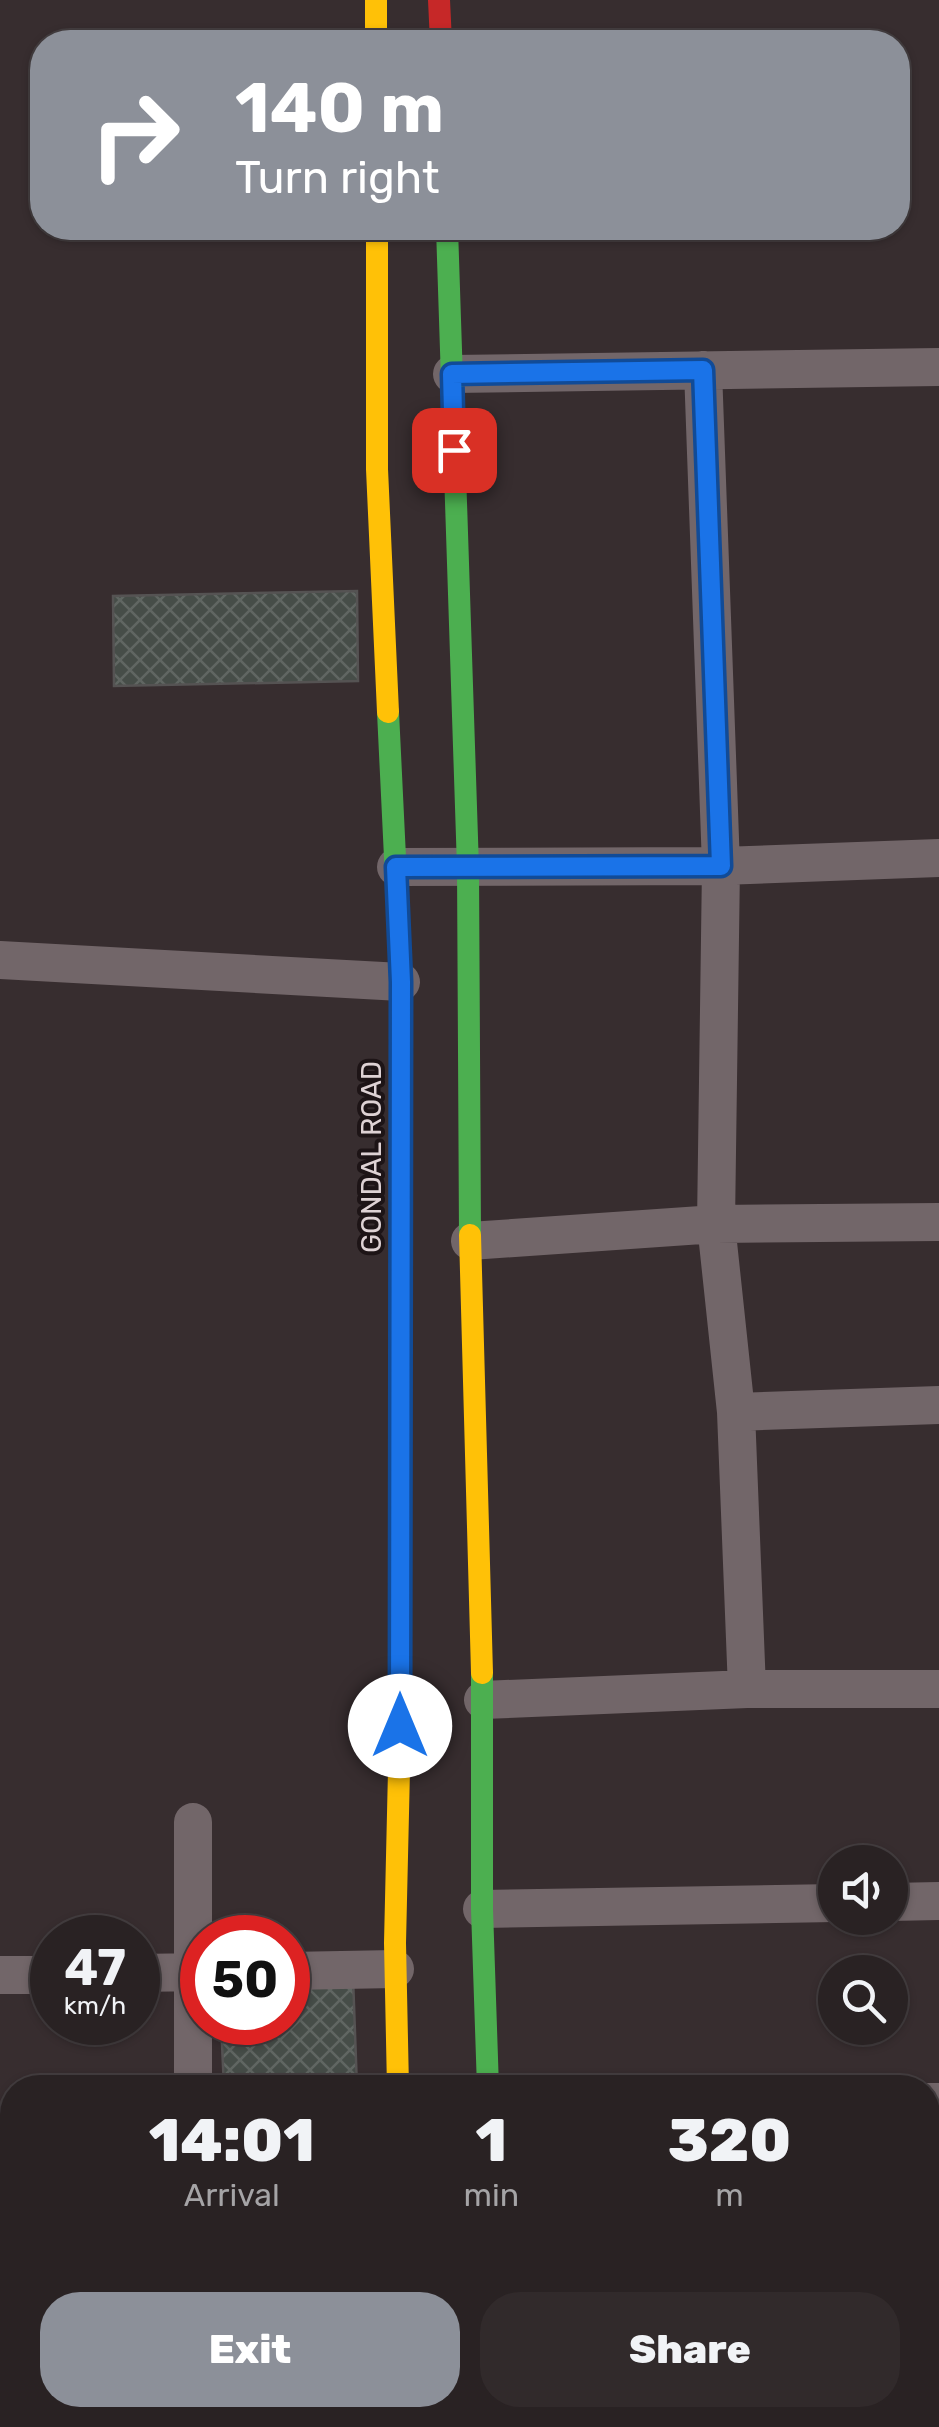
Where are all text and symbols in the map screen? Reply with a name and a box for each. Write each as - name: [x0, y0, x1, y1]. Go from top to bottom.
- text: 140 m: [235, 67, 444, 150]
- icon: right: [70, 70, 200, 200]
- text: Turn right: [235, 151, 439, 204]
- pin: [412, 408, 497, 493]
- icon: arrive: [427, 423, 482, 478]
- street label: GONDAL ROAD: [355, 1061, 388, 1253]
- position arrow: [348, 1674, 452, 1778]
- map controls: [818, 1845, 908, 2045]
- button: sound: [818, 1845, 908, 1935]
- speed limit sign: 50: [180, 1915, 310, 2045]
- text: 47: [64, 1938, 126, 1998]
- button: search: [818, 1955, 908, 2045]
- text: km/h: [64, 1991, 126, 2020]
- text: 14:01: [149, 2105, 315, 2176]
- text: 1: [475, 2105, 507, 2176]
- text: 320: [668, 2105, 791, 2176]
- text: Arrival: [184, 2176, 280, 2214]
- text: min: [463, 2176, 519, 2214]
- text: m: [715, 2176, 744, 2214]
- button: Exit: [40, 2292, 460, 2407]
- button: Share: [480, 2292, 900, 2407]

